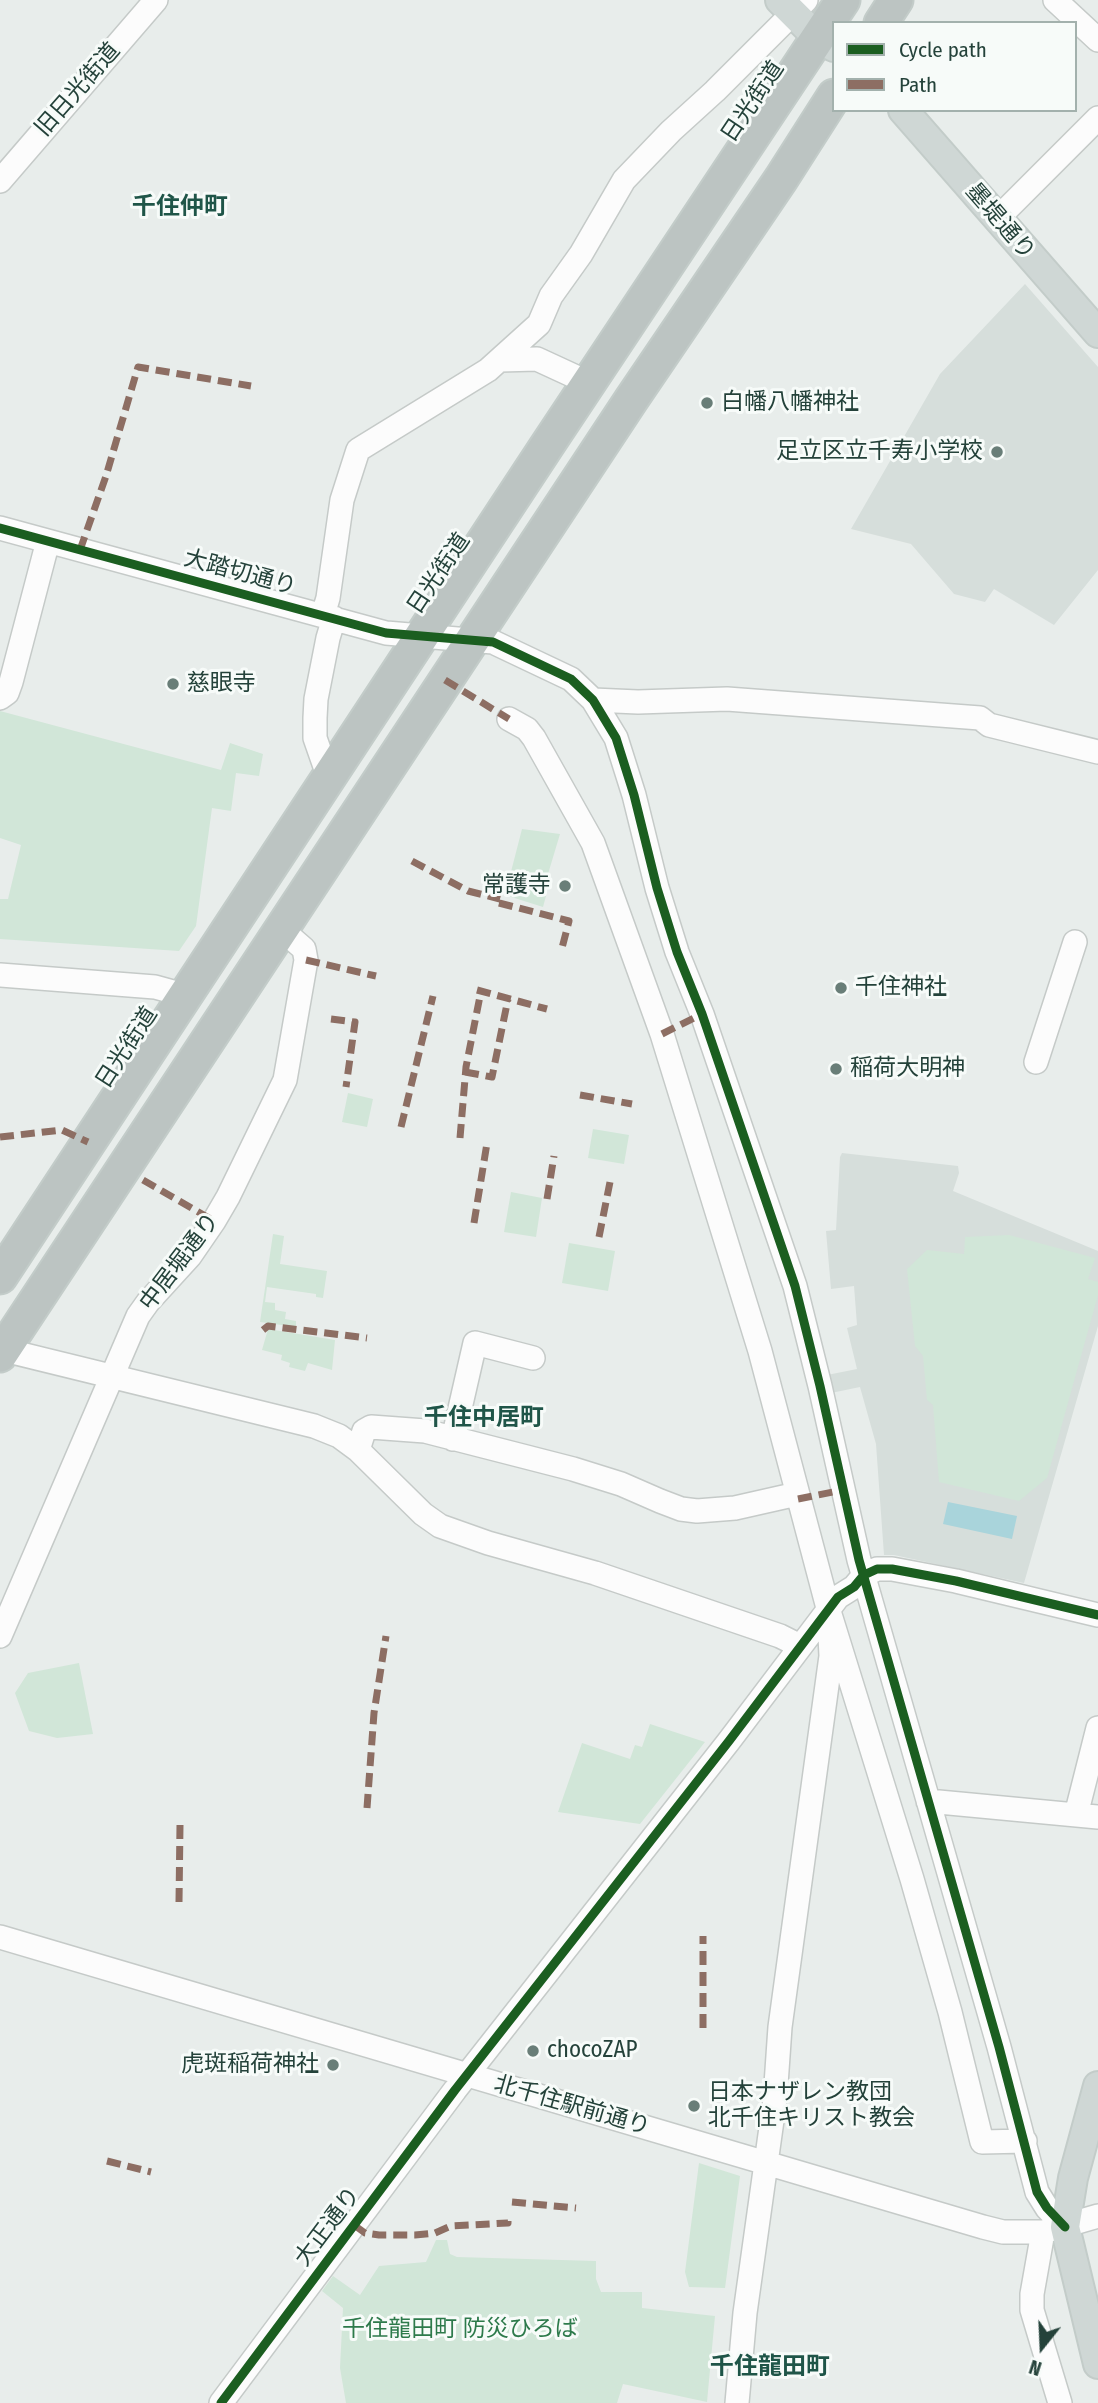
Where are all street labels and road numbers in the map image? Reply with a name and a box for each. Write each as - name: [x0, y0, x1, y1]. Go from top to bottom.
- street label: 旧日光街道: [30, 38, 126, 142]
- street label: 日光街道: [716, 56, 790, 148]
- street label: 墨堤通り: [959, 178, 1041, 266]
- street label: 日光街道: [402, 528, 476, 620]
- street label: 大踏切通り: [181, 545, 299, 601]
- street label: 日光街道: [90, 1002, 164, 1094]
- street label: 中居堀通り: [134, 1208, 226, 1316]
- street label: 北千住駅前通り: [491, 2071, 653, 2141]
- street label: 大正通り: [289, 2182, 367, 2272]

